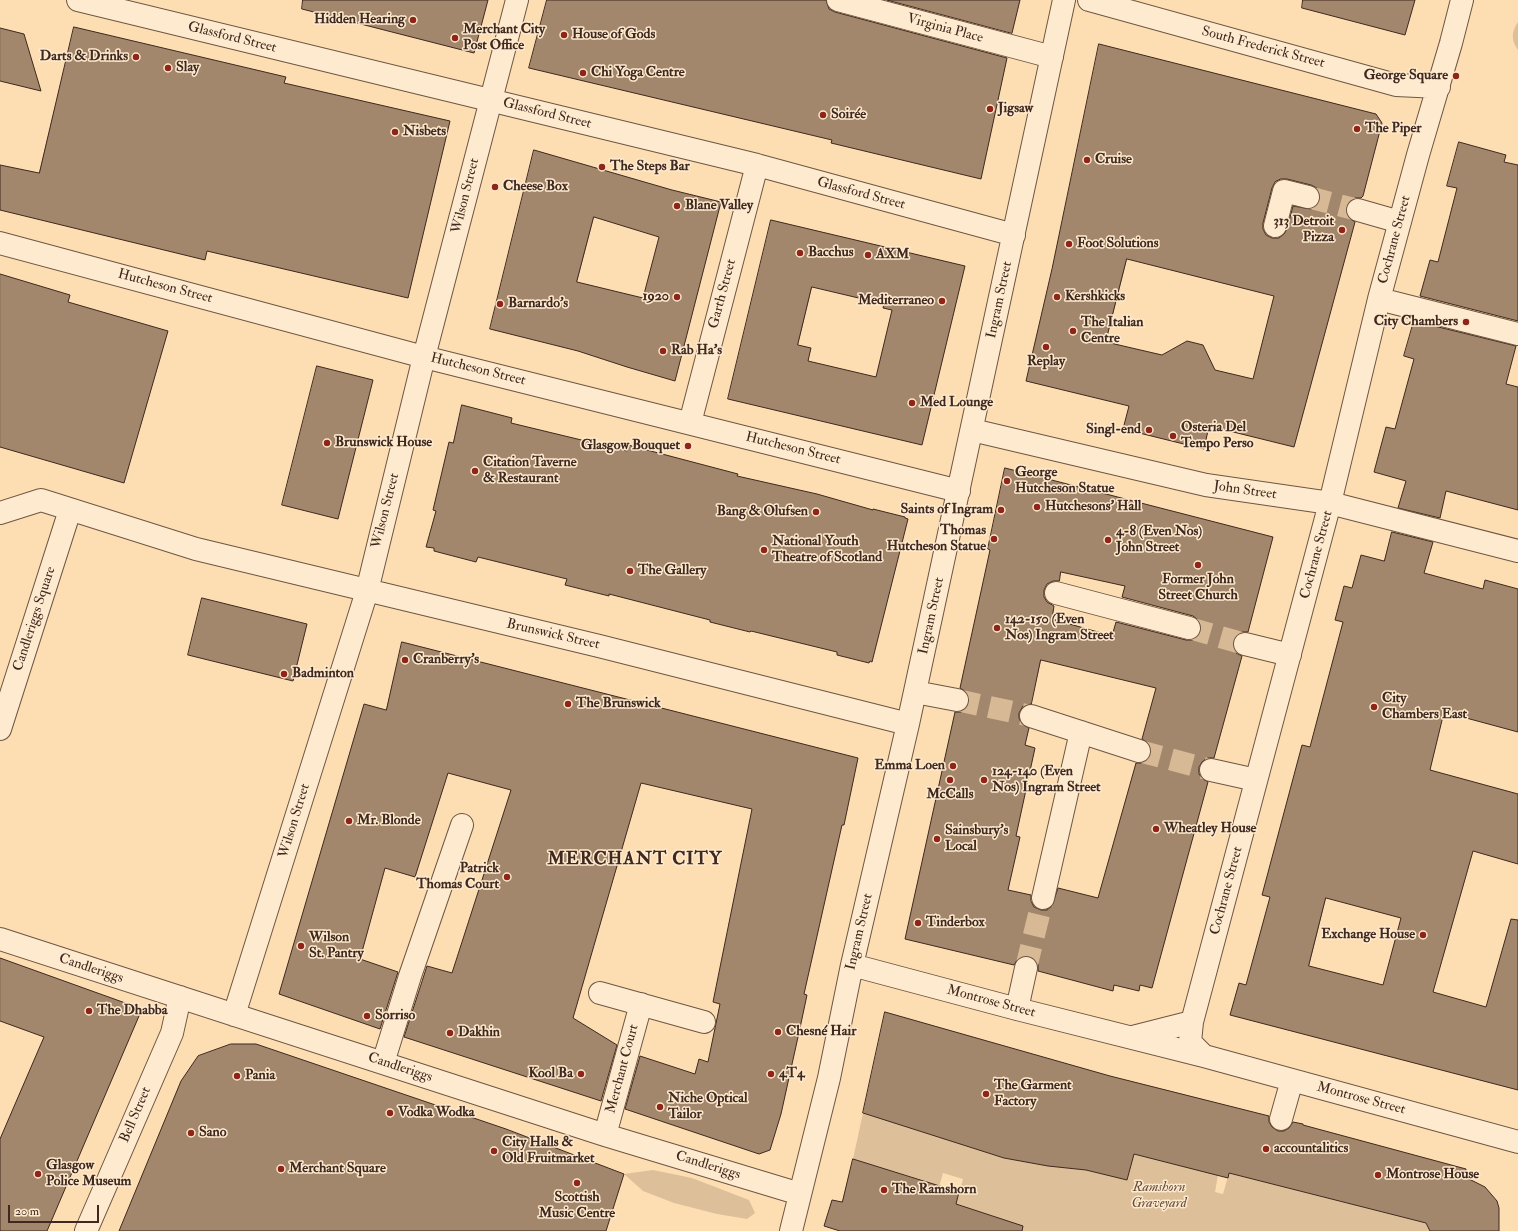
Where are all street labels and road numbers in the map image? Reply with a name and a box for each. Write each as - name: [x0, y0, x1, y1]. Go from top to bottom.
- street label: Virginia Place: [905, 11, 985, 47]
- street label: Glassford Street: [186, 19, 278, 57]
- street label: South Frederick Street: [1200, 23, 1326, 73]
- street label: Glassford Street: [501, 95, 593, 133]
- street label: Wilson Street: [449, 157, 483, 235]
- street label: Glassford Street: [815, 174, 907, 214]
- street label: Cochrane Street: [1375, 194, 1415, 286]
- street label: Garth Street: [706, 257, 740, 331]
- street label: Ingram Street: [984, 260, 1016, 340]
- street label: Hutcheson Street: [116, 266, 214, 308]
- street label: Hutcheson Street: [429, 350, 527, 390]
- street label: Hutcheson Street: [744, 429, 842, 469]
- street label: Wilson Street: [369, 472, 403, 550]
- street label: John Street: [1212, 478, 1278, 504]
- street label: Cochrane Street: [1297, 509, 1337, 601]
- street label: Candleriggs Square: [10, 565, 60, 673]
- street label: Ingram Street: [916, 576, 948, 656]
- street label: Brunswick Street: [505, 616, 601, 654]
- street label: Wilson Street: [276, 782, 314, 860]
- street label: Cochrane Street: [1207, 845, 1247, 937]
- street label: Ingram Street: [843, 892, 877, 972]
- street label: Candleriggs: [57, 951, 125, 987]
- street label: Montrose Street: [945, 982, 1037, 1022]
- street label: Merchant Court: [603, 1023, 643, 1115]
- street label: Candleriggs: [366, 1050, 434, 1086]
- street label: Montrose Street: [1315, 1079, 1407, 1119]
- street label: Bell Street: [117, 1085, 155, 1145]
- street label: Candleriggs: [674, 1148, 742, 1184]

